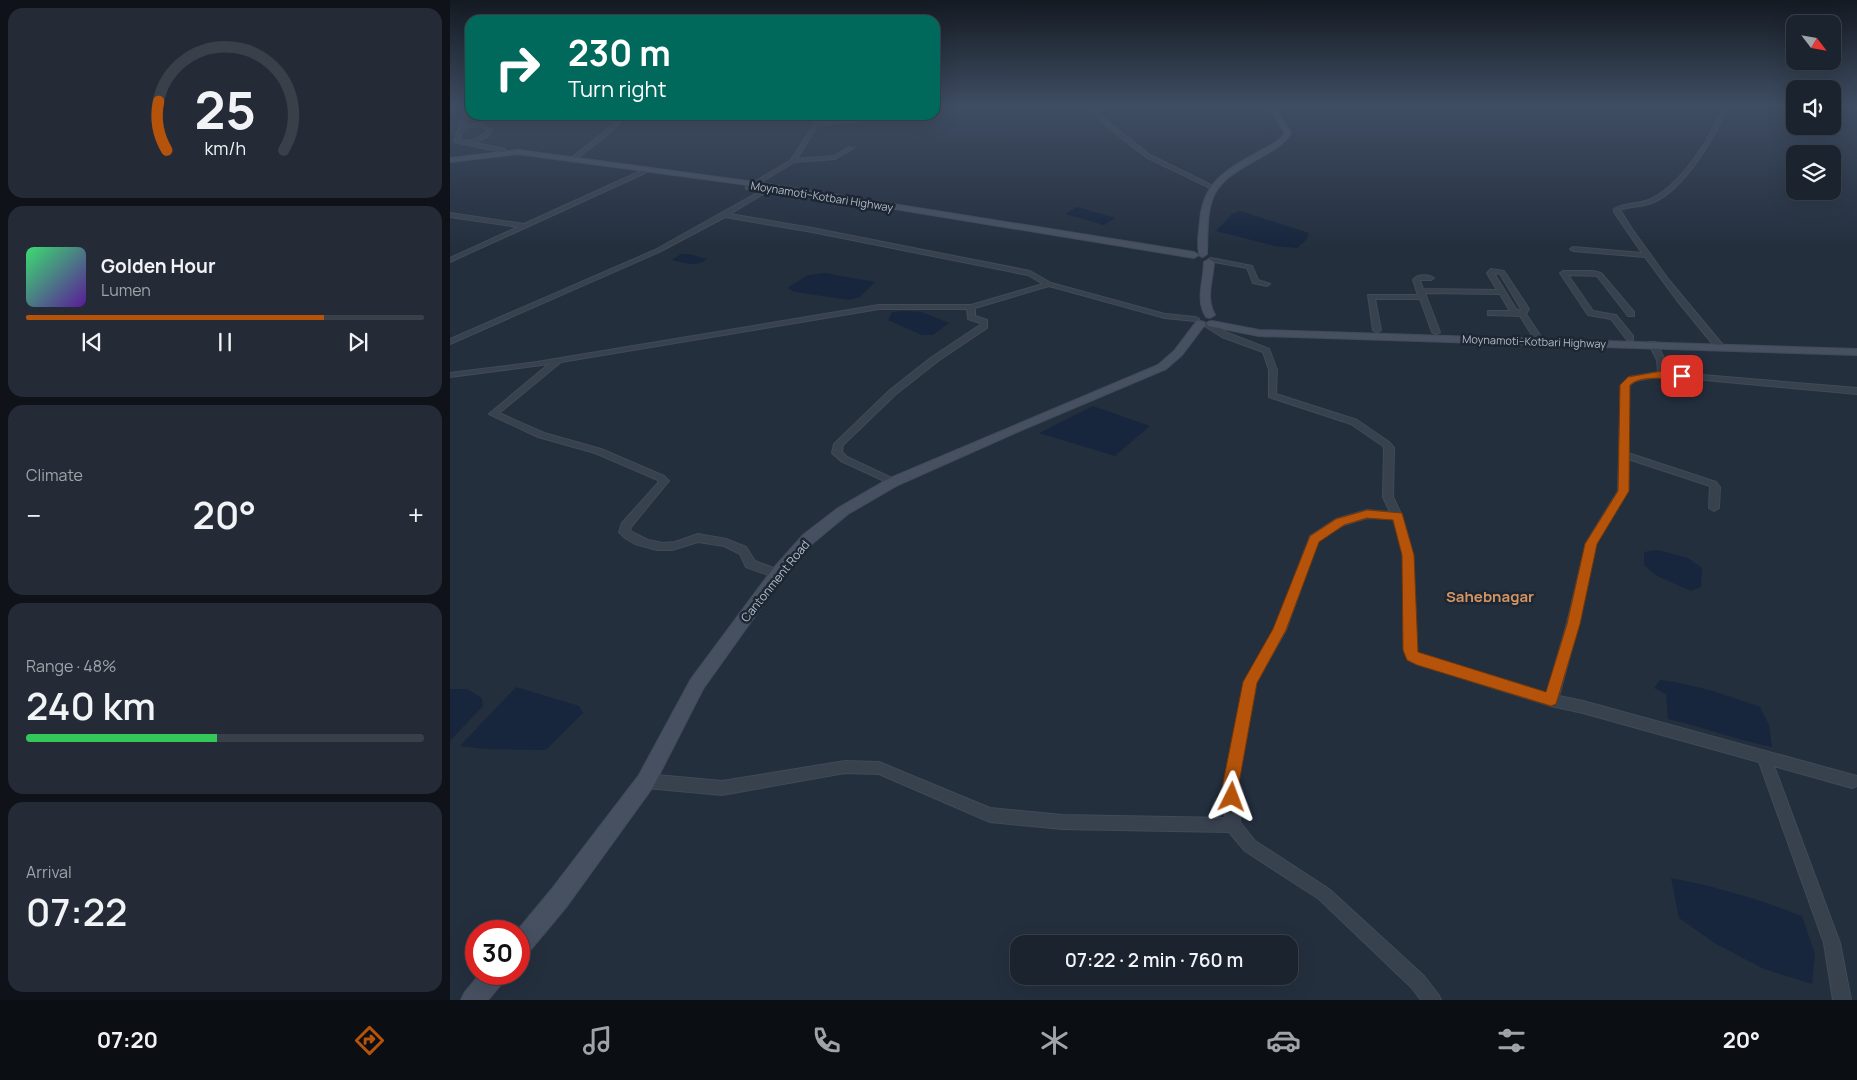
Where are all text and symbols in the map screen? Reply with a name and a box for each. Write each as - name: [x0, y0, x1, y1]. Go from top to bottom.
- north arrow: [1786, 15, 1841, 70]
- map controls: [1786, 15, 1841, 200]
- text: 230 m: [568, 29, 671, 77]
- icon: right: [485, 35, 550, 100]
- text: 25: [194, 74, 256, 145]
- text: Turn right: [568, 74, 666, 104]
- button: sound: [1786, 80, 1841, 135]
- text: km/h: [204, 136, 246, 160]
- button: layers: [1786, 145, 1841, 200]
- street label: Moynamoti–Kotbari Highway: [750, 177, 894, 215]
- text: Golden Hour: [101, 253, 215, 279]
- text: Lumen: [101, 279, 151, 301]
- icon: previous: [78, 328, 106, 356]
- icon: pause: [211, 328, 239, 356]
- icon: next: [344, 328, 372, 356]
- street label: Moynamoti–Kotbari Highway: [1462, 331, 1606, 351]
- pin: [1661, 355, 1703, 397]
- icon: arrive: [1668, 362, 1696, 390]
- text: Climate: [26, 464, 83, 486]
- text: 20°: [193, 488, 256, 540]
- text: −: [26, 496, 41, 534]
- text: +: [408, 496, 424, 534]
- street label: Cantonment Road: [737, 536, 813, 626]
- district label: Sahebnagar: [1446, 586, 1534, 607]
- text: Range · 48%: [26, 655, 116, 677]
- text: 240 km: [26, 679, 156, 731]
- position arrow: [1205, 770, 1257, 822]
- text: Arrival: [26, 861, 72, 883]
- text: 07:22: [26, 885, 127, 937]
- speed limit sign: 30: [465, 920, 530, 985]
- text: 07:22 · 2 min · 760 m: [1065, 947, 1243, 973]
- icon: directions: [352, 1023, 387, 1058]
- icon: music: [580, 1023, 615, 1058]
- icon: phone: [809, 1023, 844, 1058]
- icon: climate: [1037, 1023, 1072, 1058]
- icon: car: [1266, 1023, 1301, 1058]
- icon: filters: [1494, 1023, 1529, 1058]
- text: 07:20: [97, 1025, 158, 1055]
- text: 20°: [1723, 1025, 1760, 1055]

